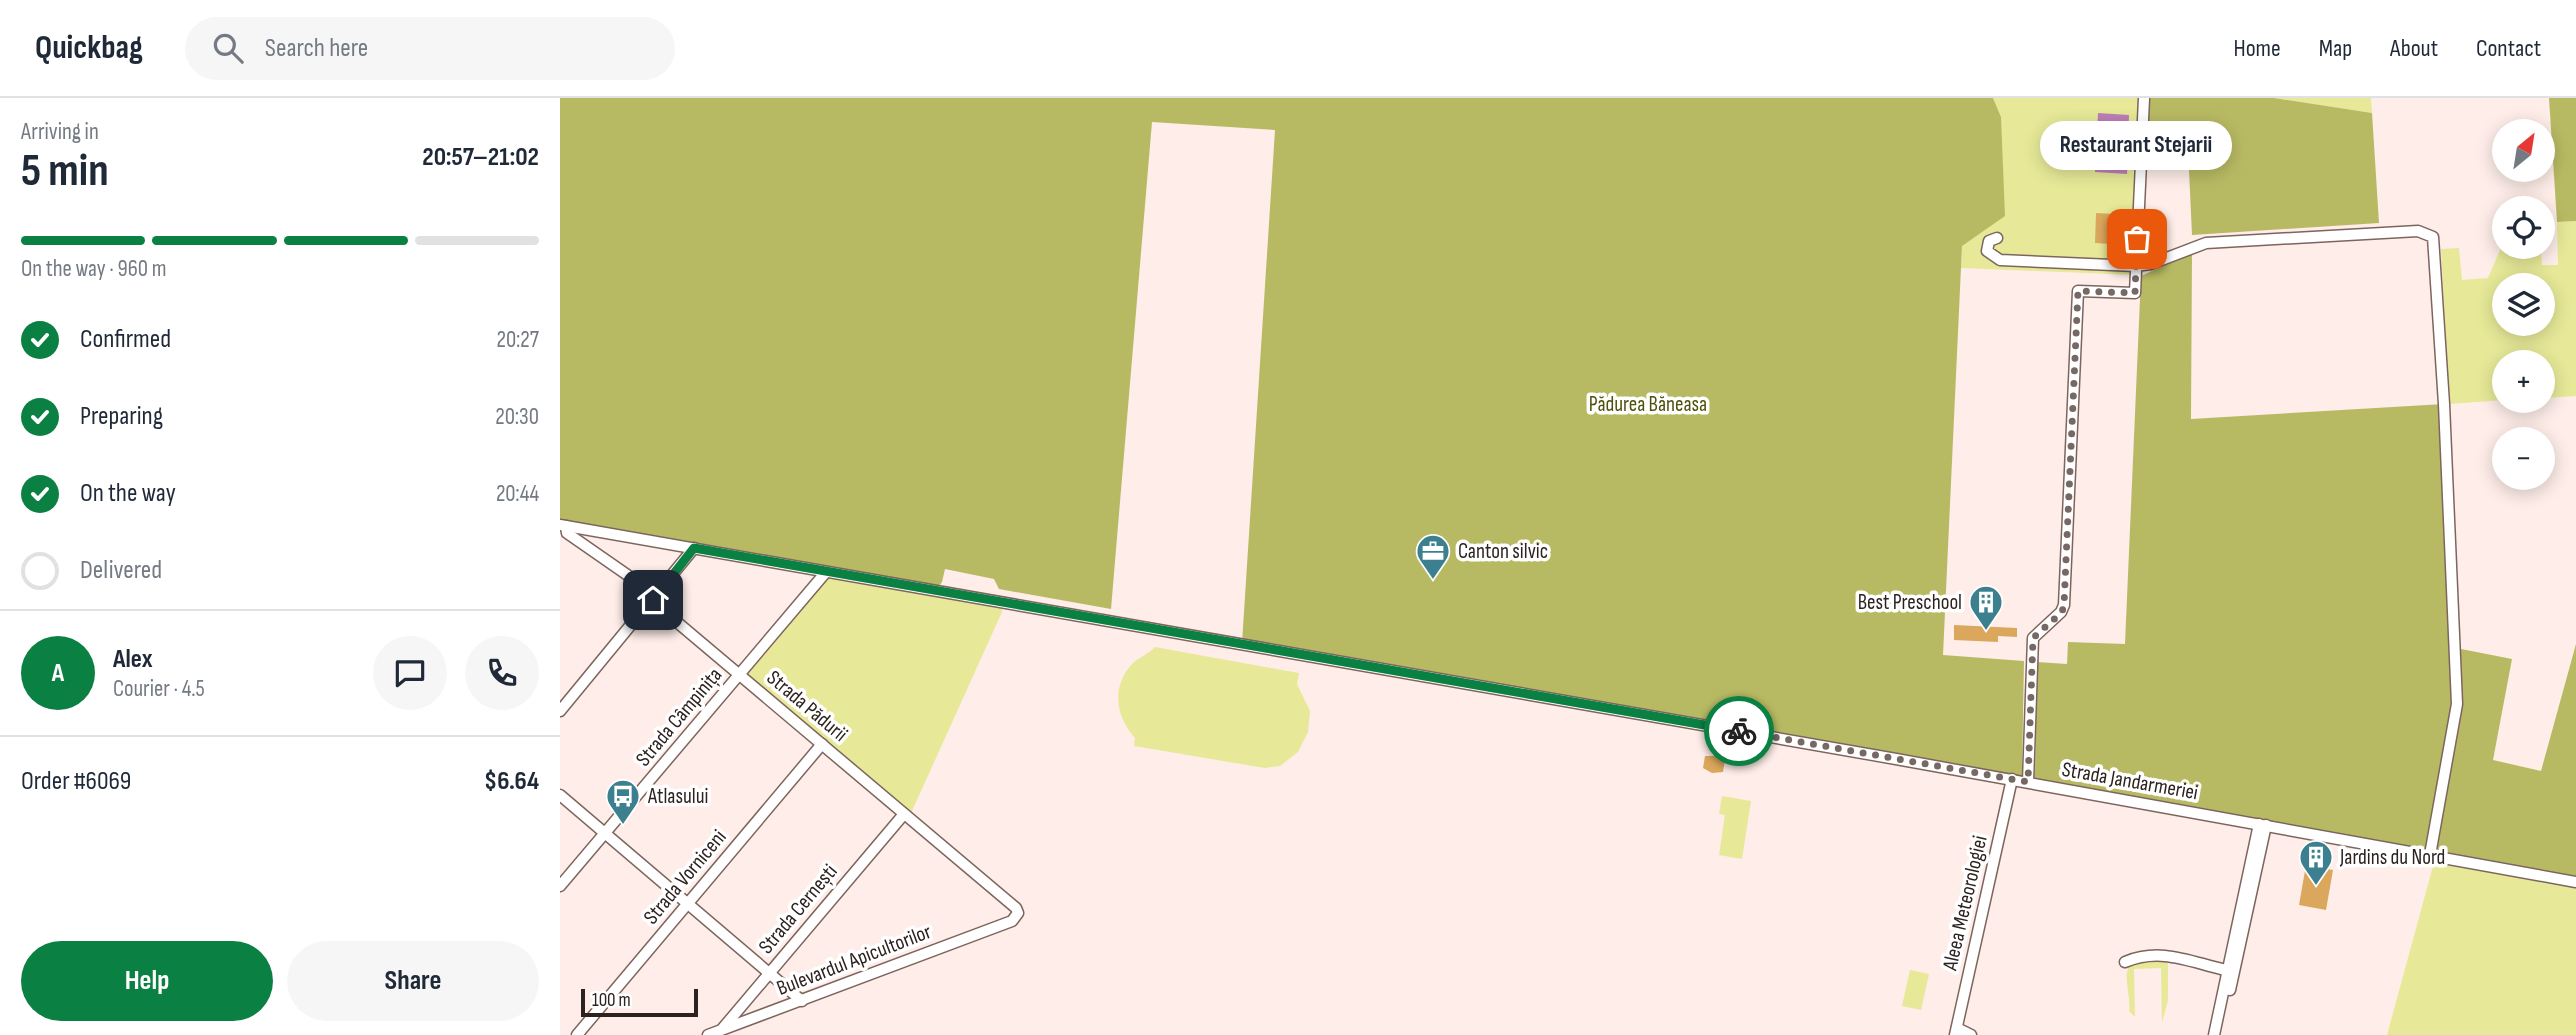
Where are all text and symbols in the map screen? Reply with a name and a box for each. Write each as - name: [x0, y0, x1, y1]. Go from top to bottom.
- search box: [185, 17, 675, 80]
- text: Quickbag: [35, 28, 143, 68]
- icon: search: [209, 29, 247, 67]
- text: Search here: [265, 33, 368, 64]
- text: Home: [2233, 34, 2281, 63]
- text: Map: [2319, 34, 2352, 63]
- text: About: [2390, 34, 2438, 63]
- text: Contact: [2476, 34, 2541, 63]
- text: Arriving in: [21, 118, 99, 146]
- north arrow: [2492, 119, 2555, 182]
- map controls: [2492, 119, 2555, 490]
- callout: Restaurant Stejarii: [2041, 120, 2233, 169]
- text: Restaurant Stejarii: [2060, 131, 2212, 159]
- text: 20:57–21:02: [422, 142, 539, 173]
- text: 5 min: [21, 144, 109, 199]
- button: locate: [2492, 196, 2555, 259]
- pin: [2107, 209, 2167, 269]
- icon: bag: [2118, 220, 2156, 258]
- text: On the way · 960 m: [21, 255, 166, 283]
- button: layers: [2492, 273, 2555, 336]
- icon: check: [21, 321, 59, 359]
- text: Confirmed: [80, 324, 171, 355]
- text: 20:27: [496, 326, 539, 354]
- button: +: [2492, 350, 2555, 413]
- park label: Pădurea Băneasa: [1589, 392, 1707, 417]
- icon: check: [21, 398, 59, 436]
- text: Preparing: [80, 401, 163, 432]
- text: 20:30: [495, 403, 539, 431]
- button: −: [2492, 427, 2555, 490]
- icon: check: [21, 475, 59, 513]
- text: On the way: [80, 478, 176, 509]
- text: 20:44: [496, 480, 539, 508]
- office icon: Canton silvic: [1414, 532, 1452, 581]
- place label: Canton silvic: [1458, 539, 1548, 564]
- text: Delivered: [80, 555, 162, 586]
- pin: [623, 570, 683, 630]
- icon: home: [634, 581, 672, 619]
- building icon: Best Preschool: [1967, 583, 2005, 632]
- place label: Best Preschool: [1858, 590, 1962, 615]
- button: chat: [373, 636, 447, 710]
- button: phone: [465, 636, 539, 710]
- text: Alex: [113, 644, 153, 675]
- text: A: [52, 658, 64, 689]
- street label: Strada Câmpinița: [631, 663, 727, 771]
- street label: Strada Pădurii: [762, 665, 852, 747]
- text: Courier · 4.5: [113, 675, 205, 703]
- courier: [1704, 696, 1774, 766]
- icon: bike: [1720, 712, 1758, 750]
- street label: Strada Jandarmeriei: [2060, 757, 2200, 805]
- text: Order #6069: [21, 766, 131, 797]
- text: $6.64: [484, 766, 539, 797]
- bus stop icon: Atlasului: [604, 777, 642, 826]
- place label: Atlasului: [647, 784, 708, 809]
- street label: Strada Vorniceni: [638, 825, 732, 929]
- street label: Aleea Meteorologiei: [1937, 833, 1993, 974]
- building icon: Jardins du Nord: [2297, 838, 2335, 887]
- place label: Jardins du Nord: [2339, 845, 2445, 870]
- street label: Strada Cernești: [753, 859, 843, 959]
- street label: Bulevardul Apicultorilor: [773, 919, 935, 1001]
- button: Help: [21, 941, 273, 1021]
- button: Share: [287, 941, 539, 1021]
- scale bar: [581, 986, 698, 1018]
- text: 100 m: [592, 989, 631, 1012]

